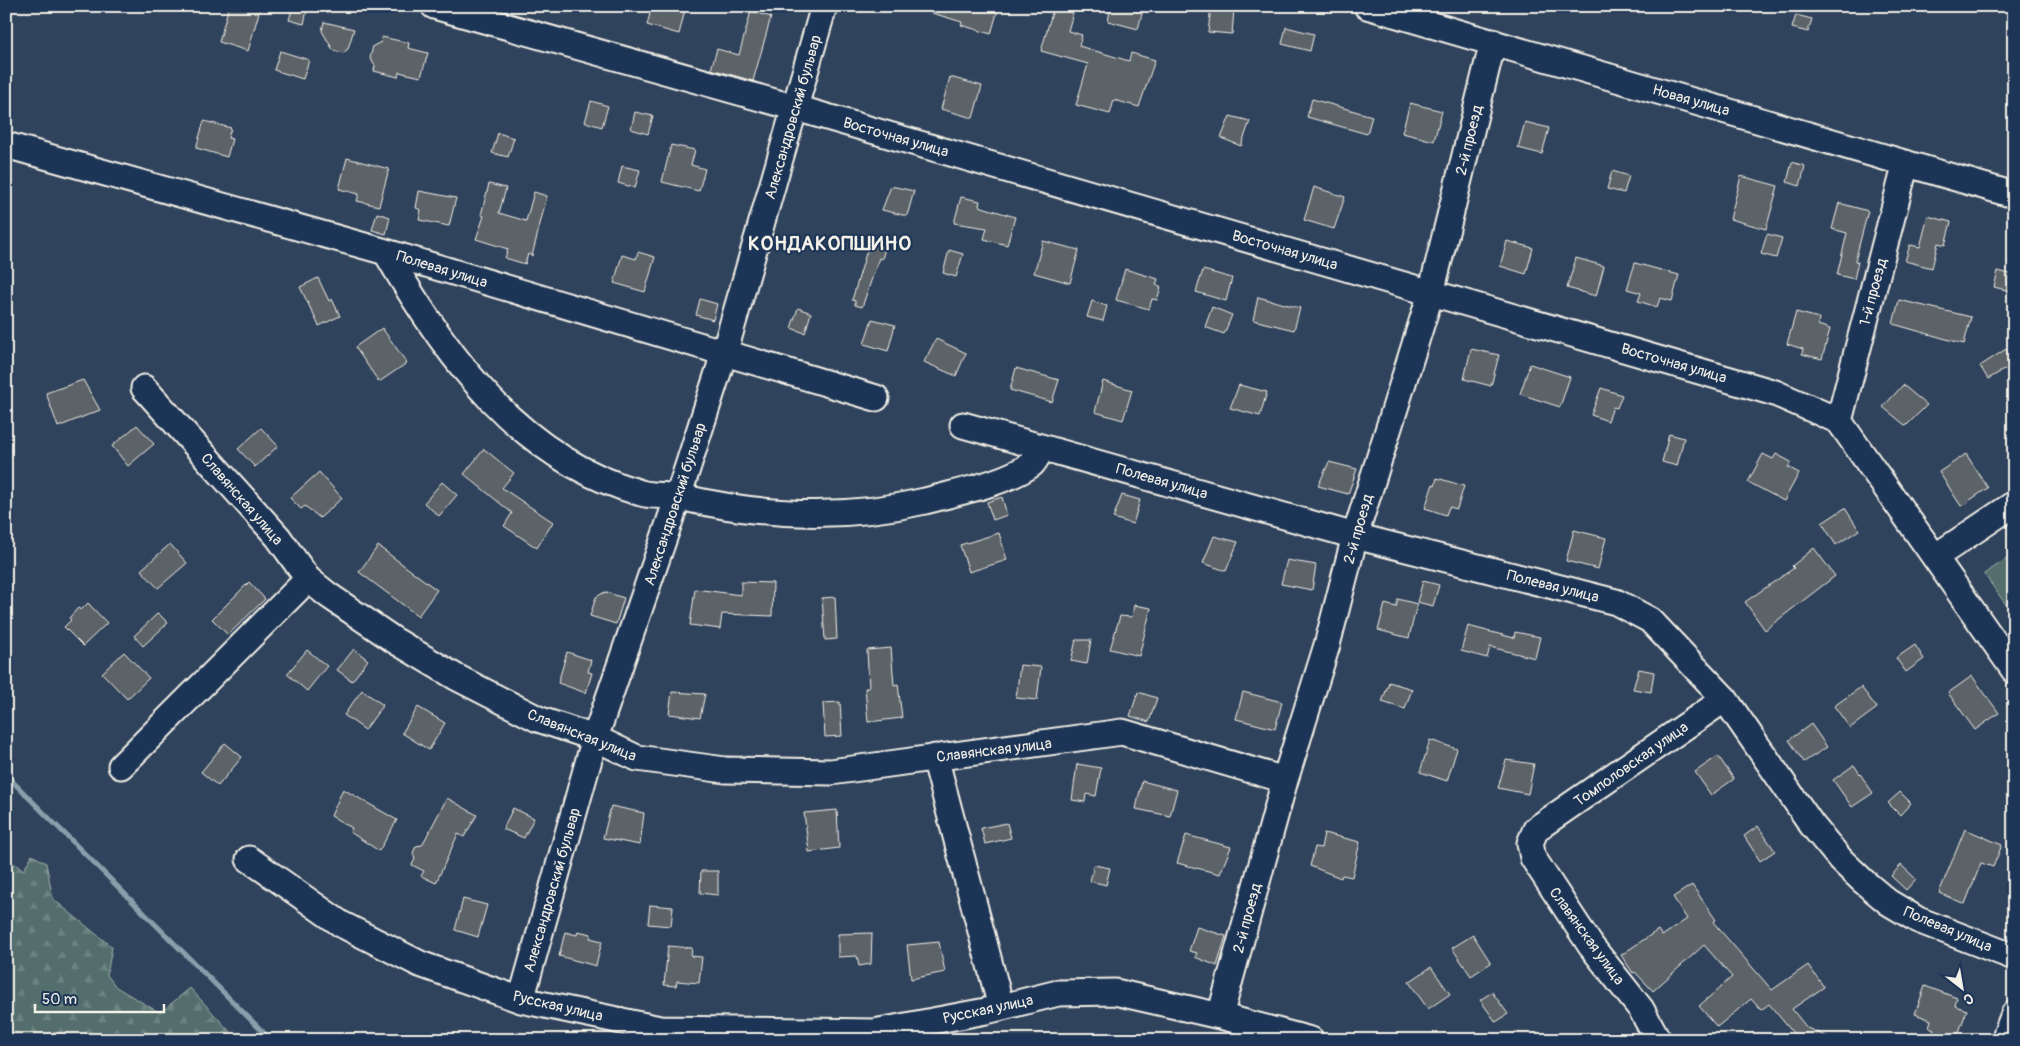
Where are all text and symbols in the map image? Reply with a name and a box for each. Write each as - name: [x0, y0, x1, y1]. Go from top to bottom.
- street label: Александровский бульвар: [761, 33, 826, 202]
- street label: Новая улица: [1650, 80, 1732, 121]
- street label: 2-й проезд: [1452, 103, 1487, 177]
- street label: Восточная улица: [841, 113, 951, 162]
- street label: Восточная улица: [1230, 226, 1340, 275]
- district label: КОНДАКОПШИНО: [748, 231, 912, 256]
- street label: Полевая улица: [394, 247, 490, 292]
- street label: 1-й проезд: [1855, 256, 1892, 328]
- street label: Восточная улица: [1619, 339, 1729, 388]
- street label: Александровский бульвар: [640, 420, 711, 588]
- street label: Славянская улица: [196, 449, 287, 549]
- street label: Полевая улица: [1114, 459, 1210, 504]
- street label: 2-й проезд: [1339, 492, 1377, 566]
- street label: Полевая улица: [1505, 566, 1601, 607]
- street label: Славянская улица: [524, 705, 639, 766]
- street label: Томполовская улица: [1570, 718, 1692, 811]
- street label: Славянская улица: [935, 734, 1053, 767]
- street label: Александровский бульвар: [520, 806, 585, 975]
- street label: 2-й проезд: [1229, 881, 1266, 955]
- street label: Славянская улица: [1545, 884, 1628, 989]
- street label: Полевая улица: [1901, 902, 1995, 957]
- north arrow: [1938, 964, 1988, 1014]
- scale bar: [35, 981, 164, 1013]
- street label: Русская улица: [511, 987, 605, 1026]
- text: С: [1960, 989, 1977, 1008]
- text: 50 m: [42, 990, 77, 1009]
- street label: Русская улица: [941, 991, 1035, 1028]

